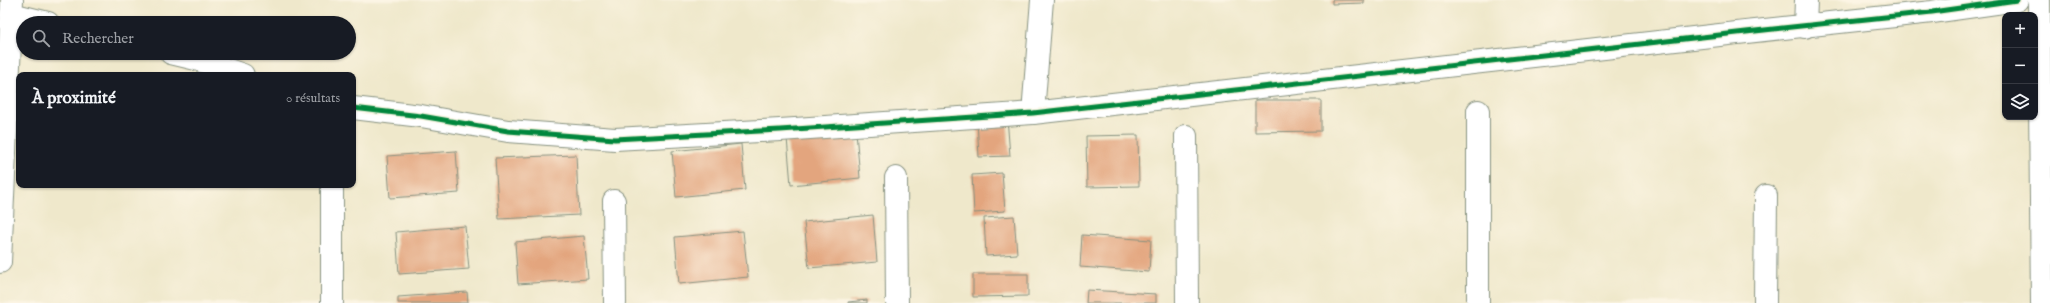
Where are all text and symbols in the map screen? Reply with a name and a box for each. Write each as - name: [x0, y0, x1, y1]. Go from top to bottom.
- map controls: [2002, 12, 2038, 120]
- button: +: [2002, 12, 2038, 48]
- search box: [16, 16, 356, 60]
- icon: search: [30, 27, 52, 49]
- text: Rechercher: [62, 29, 134, 48]
- button: −: [2002, 48, 2038, 84]
- button: layers: [2002, 84, 2038, 120]
- text: À proximité: [32, 88, 116, 109]
- text: 0 résultats: [286, 90, 340, 107]

